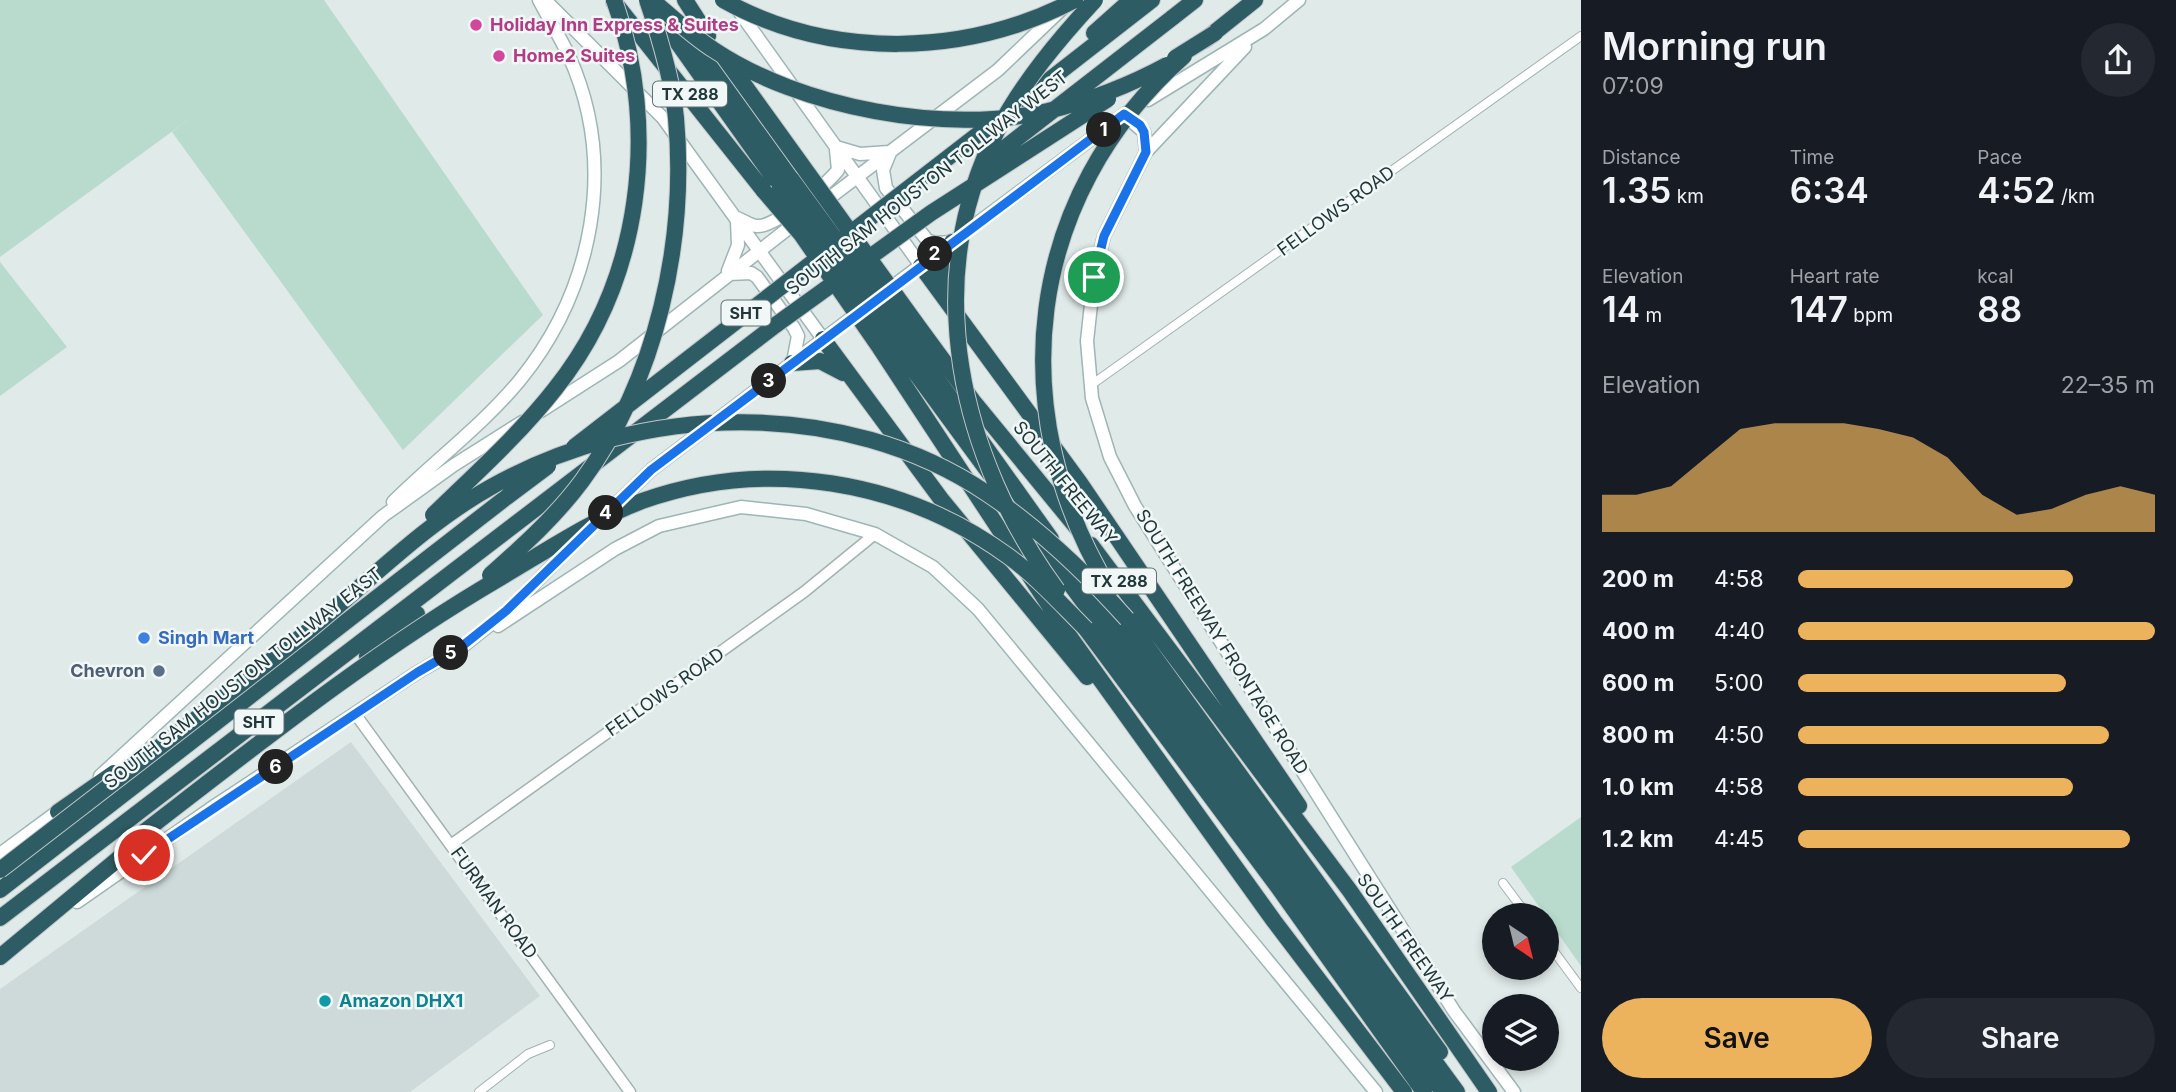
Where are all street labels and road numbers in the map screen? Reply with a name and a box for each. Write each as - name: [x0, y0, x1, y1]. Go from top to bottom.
- street label: SOUTH SAM HOUSTON TOLLWAY WEST: [782, 66, 1072, 299]
- road number: TX 288: [653, 82, 727, 106]
- street label: FELLOWS ROAD: [1273, 161, 1398, 260]
- road number: SHT: [722, 300, 770, 326]
- street label: SOUTH FREEWAY: [1009, 417, 1122, 549]
- street label: SOUTH FREEWAY FRONTAGE ROAD: [1132, 505, 1313, 778]
- street label: SOUTH SAM HOUSTON TOLLWAY EAST: [100, 563, 386, 792]
- road number: TX 288: [1082, 568, 1156, 594]
- street label: FELLOWS ROAD: [602, 643, 728, 740]
- road number: SHT: [234, 709, 284, 734]
- street label: FURMAN ROAD: [447, 843, 542, 963]
- street label: SOUTH FREEWAY: [1353, 869, 1458, 1006]

